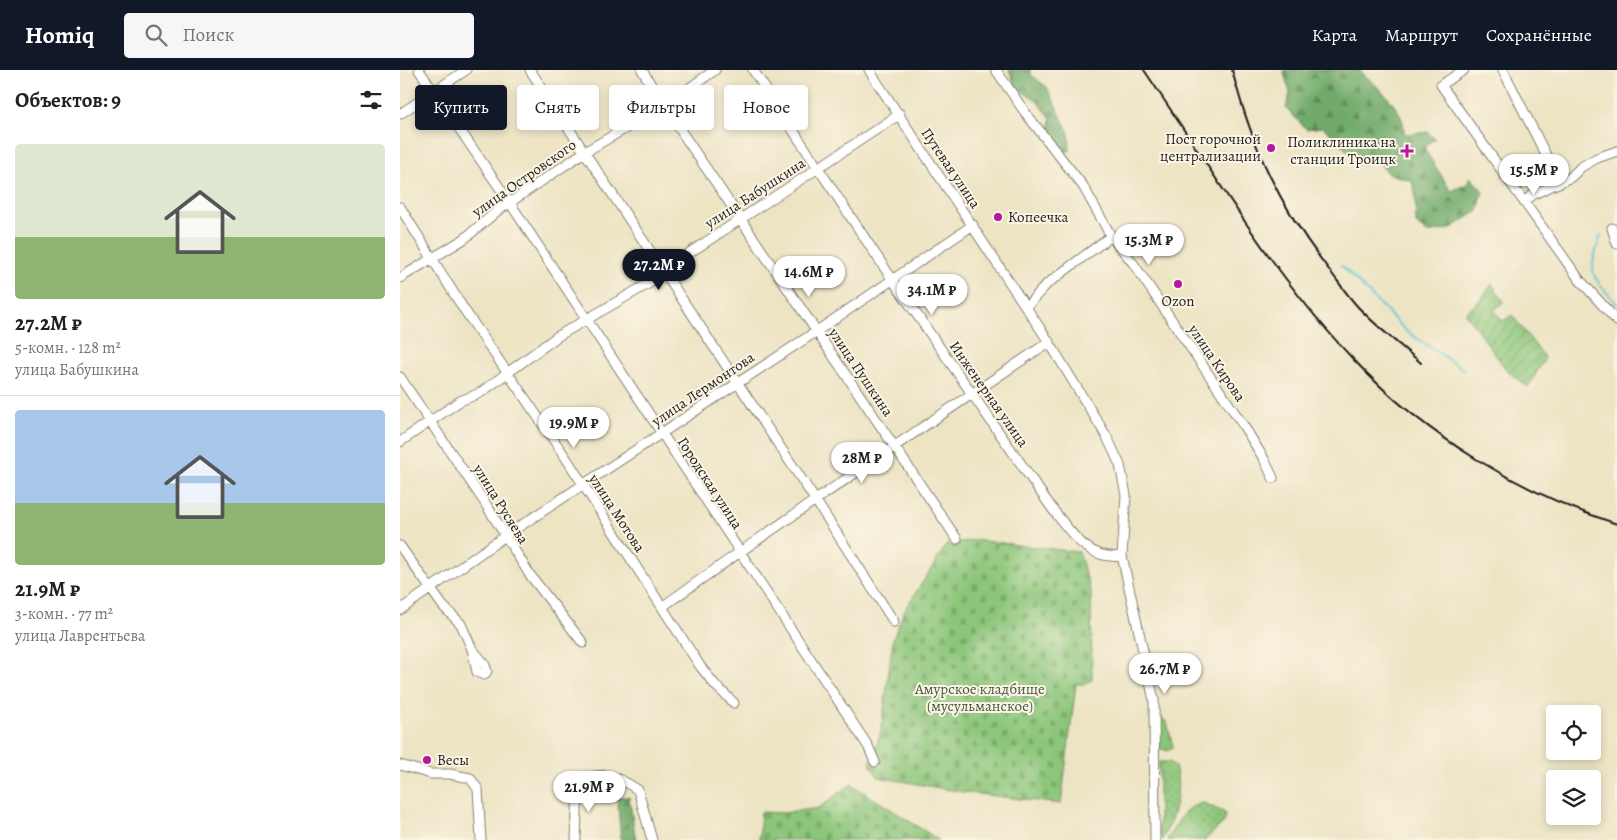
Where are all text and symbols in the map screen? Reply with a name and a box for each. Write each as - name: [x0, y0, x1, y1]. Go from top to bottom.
- search box: [124, 13, 474, 58]
- text: Homiq: [25, 19, 94, 51]
- icon: search: [142, 21, 170, 49]
- text: Поиск: [182, 22, 234, 48]
- text: Карта: [1312, 23, 1357, 47]
- text: Маршрут: [1385, 23, 1458, 47]
- text: Сохранённые: [1486, 23, 1592, 47]
- chip: Купить: [415, 85, 507, 130]
- chip: Снять: [517, 85, 599, 130]
- chip: Фильтры: [609, 85, 714, 130]
- chip: Новое: [724, 85, 808, 130]
- text: Объектов: 9: [15, 86, 121, 114]
- icon: filters: [357, 86, 385, 114]
- street label: Путевая улица: [917, 124, 985, 212]
- place label: Пост горочной централизации: [1160, 129, 1261, 166]
- place label: Поликлиника на станции Троицк: [1287, 132, 1396, 169]
- street label: улица Островского: [467, 135, 580, 222]
- marker: Пост горочной централизации: [1265, 142, 1277, 154]
- marker: Поликлиника на станции Троицк: [1400, 144, 1414, 158]
- street label: улица Бабушкина: [700, 153, 809, 234]
- pin: 15.5M ₽: [1488, 154, 1580, 196]
- text: 15.5M ₽: [1510, 159, 1558, 181]
- icon: home: [155, 177, 245, 267]
- place label: Копеечка: [1008, 207, 1069, 227]
- marker: Копеечка: [992, 211, 1004, 223]
- pin: 15.3M ₽: [1103, 224, 1195, 266]
- text: 15.3M ₽: [1125, 229, 1173, 251]
- pin: 27.2M ₽: [613, 248, 705, 291]
- text: 27.2M ₽: [633, 254, 685, 276]
- pin: 14.6M ₽: [763, 256, 855, 298]
- text: 14.6M ₽: [784, 261, 834, 283]
- pin: 34.1M ₽: [886, 274, 978, 316]
- marker: Ozon: [1172, 278, 1184, 290]
- text: 34.1M ₽: [908, 279, 956, 301]
- place label: Ozon: [1162, 291, 1194, 311]
- text: 27.2M ₽: [15, 309, 82, 337]
- street label: улица Кирова: [1183, 320, 1250, 406]
- street label: улица Пушкина: [823, 323, 898, 420]
- text: 5-комн. · 128 m²: [15, 337, 121, 359]
- street label: Инженерная улица: [945, 337, 1033, 451]
- street label: улица Лермонтова: [647, 347, 758, 431]
- text: улица Бабушкина: [15, 359, 139, 381]
- pin: 19.9M ₽: [528, 406, 620, 449]
- text: 19.9M ₽: [549, 412, 599, 434]
- street label: Городская улица: [673, 433, 747, 533]
- icon: home: [155, 442, 245, 532]
- pin: 28M ₽: [827, 442, 897, 484]
- text: 28M ₽: [842, 447, 882, 469]
- street label: улица Русяева: [468, 459, 534, 548]
- street label: улица Мотова: [584, 469, 650, 556]
- text: 21.9M ₽: [15, 575, 80, 603]
- text: 3-комн. · 77 m²: [15, 603, 113, 625]
- text: улица Лаврентьева: [15, 625, 145, 647]
- pin: 26.7M ₽: [1119, 652, 1211, 695]
- text: 26.7M ₽: [1140, 658, 1190, 680]
- park label: Амурское кладбище (мусульманское): [914, 679, 1045, 716]
- map controls: [1546, 705, 1601, 825]
- button: locate: [1546, 705, 1601, 760]
- place label: Весы: [437, 750, 469, 770]
- marker: Весы: [421, 754, 433, 766]
- pin: 21.9M ₽: [543, 770, 635, 813]
- button: layers: [1546, 770, 1601, 825]
- text: 21.9M ₽: [564, 776, 614, 798]

